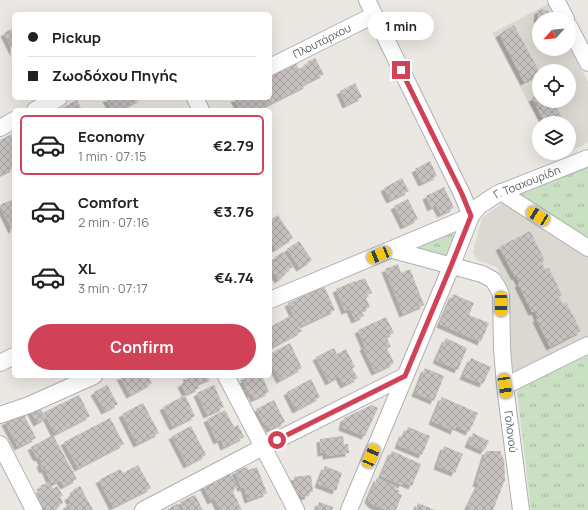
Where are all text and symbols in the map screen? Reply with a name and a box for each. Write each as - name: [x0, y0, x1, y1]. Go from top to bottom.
- callout: 1 min: [368, 12, 434, 40]
- north arrow: [532, 12, 576, 56]
- map controls: [532, 12, 576, 160]
- text: 1 min: [385, 17, 417, 35]
- street label: Πλουτάρχου: [290, 20, 353, 61]
- text: Pickup: [52, 27, 101, 48]
- route end: [392, 61, 410, 79]
- button: locate: [532, 64, 576, 108]
- text: Ζωοδόχου Πηγής: [52, 65, 177, 86]
- button: layers: [532, 116, 576, 160]
- text: Economy: [78, 126, 145, 147]
- icon: car: [30, 127, 66, 163]
- text: €2.79: [213, 135, 254, 156]
- text: 1 min · 07:15: [78, 147, 147, 165]
- street label: Γ. Τσαχουρίδη: [490, 162, 562, 201]
- text: Comfort: [78, 192, 139, 213]
- icon: car: [30, 193, 66, 229]
- text: €3.76: [213, 201, 254, 222]
- car: [525, 205, 551, 227]
- text: 2 min · 07:16: [78, 213, 149, 231]
- car: [366, 245, 392, 265]
- text: XL: [78, 258, 96, 279]
- icon: car: [30, 259, 66, 295]
- text: €4.74: [214, 267, 254, 288]
- text: 3 min · 07:17: [78, 279, 148, 297]
- car: [495, 292, 507, 316]
- button: Confirm: [28, 324, 256, 370]
- car: [497, 373, 513, 399]
- street label: Γαλανού: [501, 410, 522, 454]
- route start: [268, 431, 286, 449]
- car: [361, 443, 381, 469]

